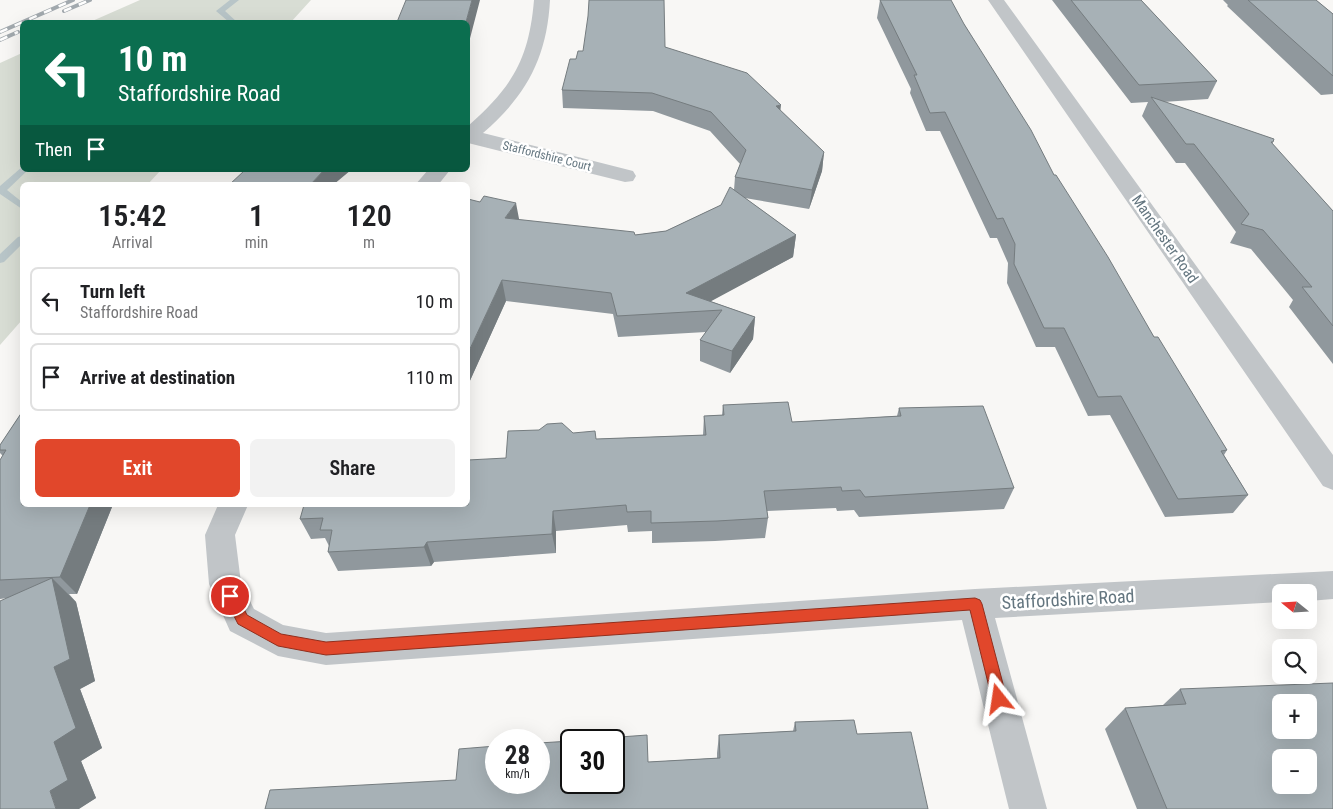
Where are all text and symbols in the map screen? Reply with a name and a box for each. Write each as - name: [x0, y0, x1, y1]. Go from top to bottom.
- text: 10 m: [118, 39, 187, 80]
- icon: left: [35, 40, 100, 105]
- text: Staffordshire Road: [118, 81, 281, 106]
- icon: arrive: [82, 135, 110, 163]
- text: Then: [35, 138, 72, 161]
- street label: Staffordshire Court: [501, 138, 593, 174]
- street label: Manchester Road: [1128, 191, 1202, 287]
- text: 15:42: [98, 198, 167, 233]
- text: 1: [249, 198, 264, 233]
- text: 120: [346, 198, 392, 233]
- text: Arrival: [112, 233, 153, 252]
- text: min: [245, 233, 268, 252]
- text: m: [363, 233, 375, 252]
- text: Turn left: [80, 280, 145, 303]
- icon: left: [37, 287, 65, 315]
- text: 10 m: [416, 290, 453, 313]
- text: Staffordshire Road: [80, 303, 198, 322]
- icon: arrive: [37, 363, 65, 391]
- text: Arrive at destination: [80, 366, 235, 389]
- text: 110 m: [406, 366, 453, 389]
- button: Exit: [35, 439, 240, 497]
- button: Share: [250, 439, 455, 497]
- pin: [209, 575, 251, 617]
- icon: arrive: [216, 582, 244, 610]
- north arrow: [1272, 584, 1318, 629]
- map controls: [1272, 584, 1317, 794]
- street label: Staffordshire Road: [1001, 585, 1135, 613]
- button: search: [1272, 639, 1317, 684]
- position arrow: [972, 672, 1024, 724]
- button: +: [1272, 694, 1317, 739]
- speed limit sign: 30: [560, 729, 625, 794]
- text: 28: [505, 741, 530, 770]
- button: −: [1272, 749, 1317, 794]
- text: km/h: [505, 767, 530, 781]

